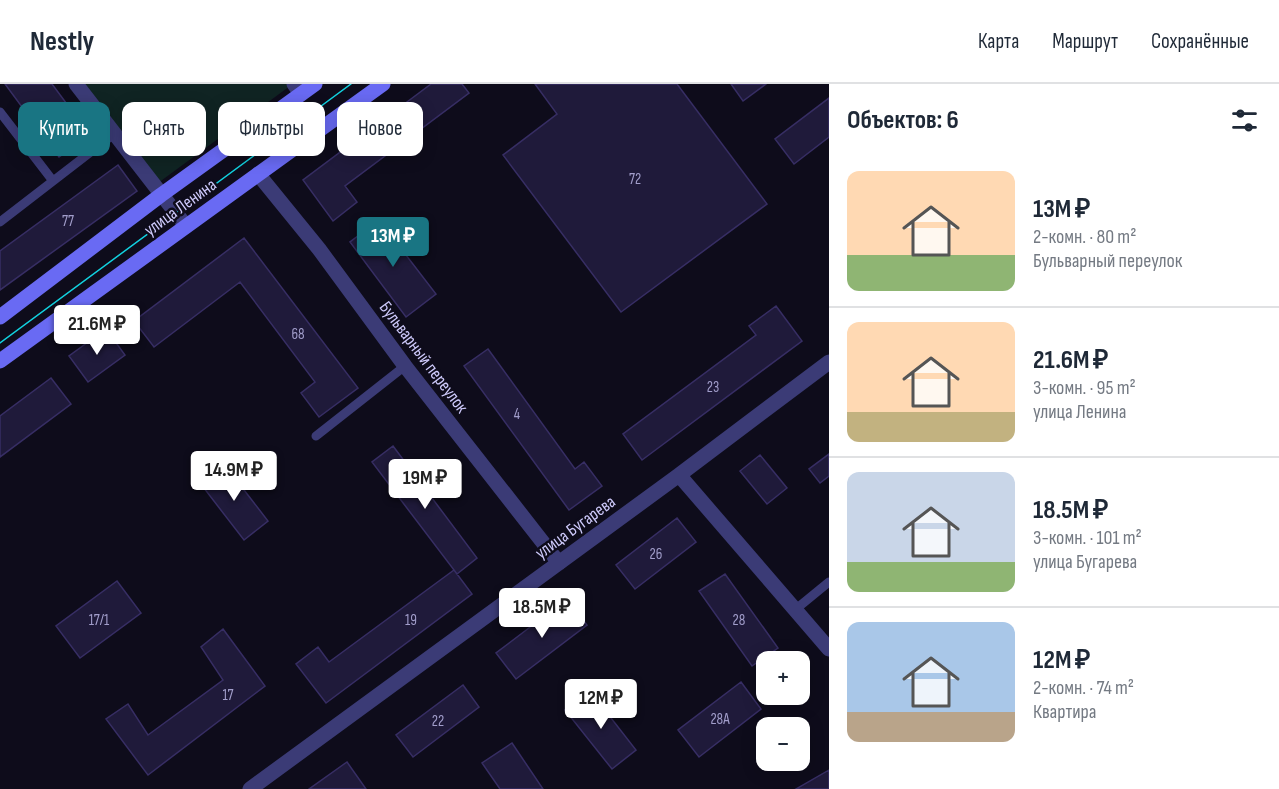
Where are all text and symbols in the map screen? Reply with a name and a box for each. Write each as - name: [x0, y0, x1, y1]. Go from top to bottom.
- text: Nestly: [30, 25, 94, 58]
- text: Карта: [978, 29, 1019, 54]
- text: Маршрут: [1052, 29, 1118, 54]
- text: Сохранённые: [1151, 29, 1249, 54]
- chip: Купить: [18, 102, 110, 156]
- chip: Снять: [122, 102, 206, 156]
- chip: Фильтры: [218, 102, 325, 156]
- chip: Новое: [337, 102, 423, 156]
- icon: filters: [1228, 104, 1261, 137]
- text: Объектов: 6: [847, 105, 959, 136]
- house number: 72: [629, 170, 641, 189]
- street label: улица Ленина: [140, 174, 221, 241]
- text: 13M ₽: [1033, 194, 1090, 225]
- icon: home: [895, 195, 967, 267]
- house number: 77: [62, 212, 74, 231]
- pin: 13M ₽: [351, 217, 435, 268]
- text: 13M ₽: [371, 224, 415, 248]
- text: 2-комн. · 80 m²: [1033, 225, 1136, 249]
- text: Бульварный переулок: [1033, 249, 1182, 273]
- street label: Бульварный переулок: [375, 297, 473, 417]
- pin: 21.6M ₽: [42, 305, 152, 356]
- text: 21.6M ₽: [68, 312, 126, 336]
- house number: 68: [291, 325, 305, 344]
- text: 21.6M ₽: [1033, 345, 1109, 376]
- icon: home: [895, 346, 967, 418]
- text: 3-комн. · 95 m²: [1033, 376, 1136, 400]
- house number: 23: [707, 378, 719, 397]
- text: улица Ленина: [1033, 400, 1126, 424]
- house number: 4: [514, 405, 520, 424]
- pin: 14.9M ₽: [179, 451, 289, 502]
- text: 14.9M ₽: [205, 458, 263, 482]
- pin: 19M ₽: [383, 459, 467, 510]
- text: 19M ₽: [403, 466, 447, 490]
- street label: улица Бугарева: [531, 491, 619, 563]
- text: 18.5M ₽: [1033, 495, 1108, 526]
- icon: home: [895, 496, 967, 568]
- text: 3-комн. · 101 m²: [1033, 526, 1142, 550]
- house number: 26: [650, 545, 662, 564]
- text: улица Бугарева: [1033, 550, 1137, 574]
- pin: 18.5M ₽: [487, 588, 597, 639]
- text: 18.5M ₽: [513, 595, 571, 619]
- house number: 17/1: [89, 611, 110, 630]
- house number: 19: [405, 611, 417, 630]
- house number: 28: [733, 611, 745, 630]
- text: 12M ₽: [1033, 645, 1091, 676]
- icon: home: [895, 646, 967, 718]
- map controls: [756, 651, 810, 771]
- button: +: [756, 651, 810, 705]
- text: 2-комн. · 74 m²: [1033, 676, 1134, 700]
- pin: 12M ₽: [559, 679, 643, 730]
- house number: 17: [222, 686, 234, 705]
- text: 12M ₽: [579, 686, 623, 710]
- text: Квартира: [1033, 700, 1097, 724]
- house number: 28А: [710, 710, 730, 729]
- house number: 22: [432, 712, 444, 731]
- button: −: [756, 717, 810, 771]

